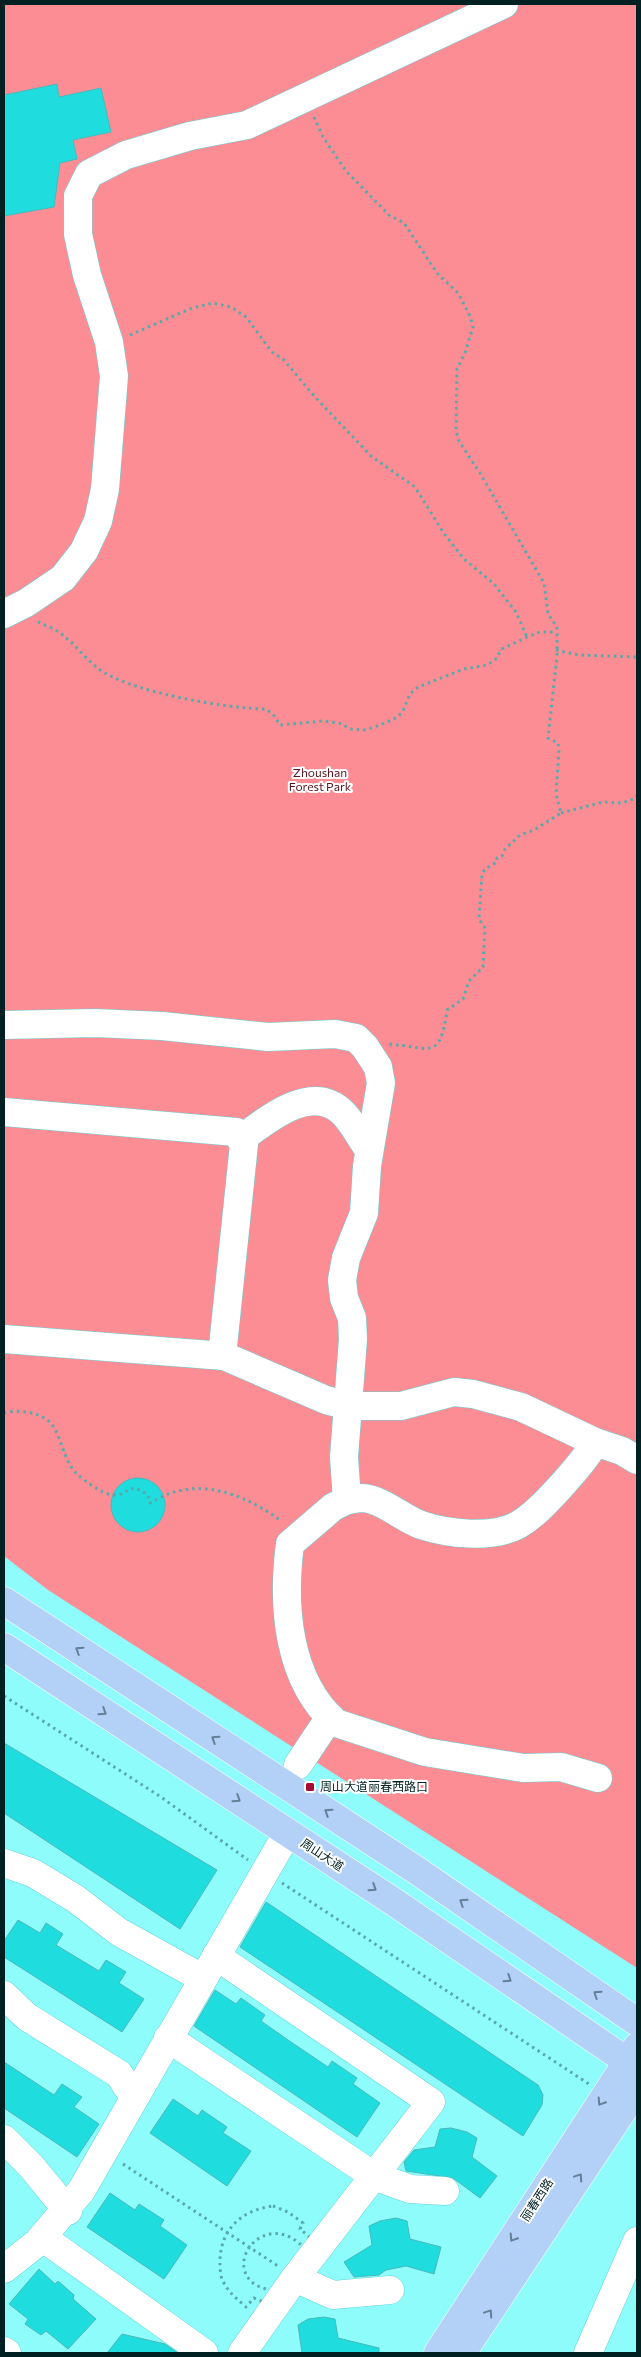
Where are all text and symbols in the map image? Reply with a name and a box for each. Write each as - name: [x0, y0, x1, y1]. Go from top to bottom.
- park label: Zhoushan Forest Park: [289, 765, 352, 793]
- one-way arrow: [75, 1647, 84, 1656]
- one-way arrow: [98, 1705, 107, 1715]
- one-way arrow: [211, 1736, 220, 1745]
- place label: 周山大道丽春西路口: [320, 1779, 428, 1793]
- marker: 周山大道丽春西路口: [304, 1781, 316, 1793]
- one-way arrow: [232, 1793, 241, 1802]
- one-way arrow: [324, 1809, 333, 1819]
- street label: 周山大道: [299, 1835, 346, 1873]
- one-way arrow: [368, 1882, 377, 1891]
- one-way arrow: [459, 1899, 469, 1908]
- one-way arrow: [502, 1973, 512, 1982]
- one-way arrow: [593, 1991, 603, 2000]
- one-way arrow: [598, 2096, 607, 2106]
- one-way arrow: [573, 2174, 582, 2183]
- street label: 丽春西路: [517, 2176, 555, 2223]
- one-way arrow: [509, 2233, 519, 2242]
- one-way arrow: [483, 2309, 492, 2318]

